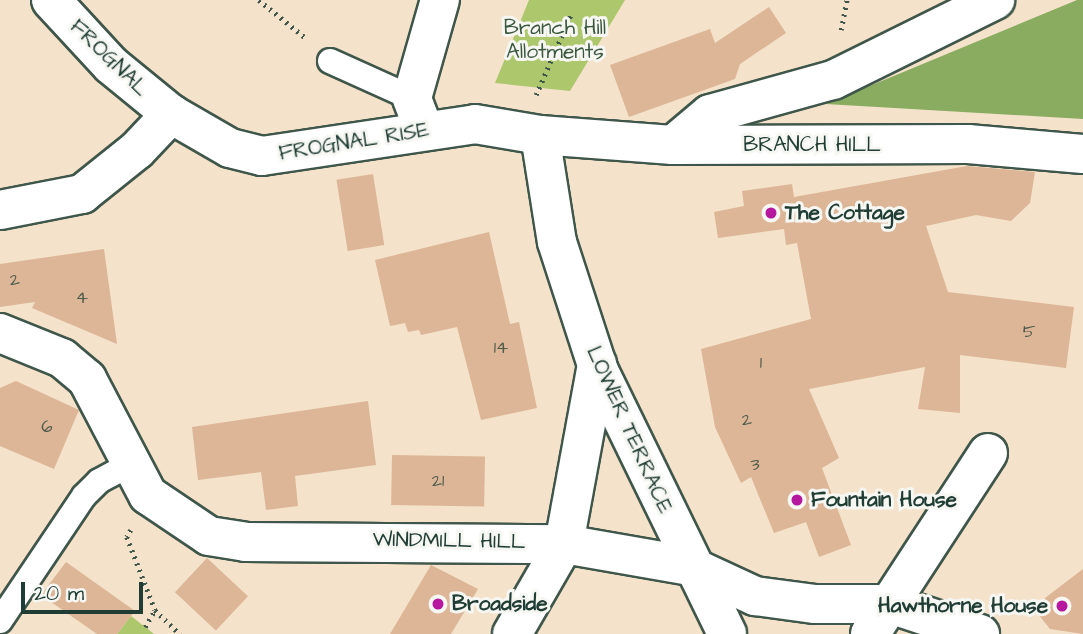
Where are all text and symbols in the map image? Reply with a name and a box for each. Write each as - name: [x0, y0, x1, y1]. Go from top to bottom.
- street label: FROGNAL: [65, 14, 153, 102]
- park label: Branch Hill Allotments: [504, 15, 606, 65]
- street label: FROGNAL RISE: [277, 118, 431, 166]
- street label: BRANCH HILL: [743, 132, 881, 158]
- place label: The Cottage: [785, 200, 905, 226]
- marker: The Cottage: [763, 205, 779, 221]
- house number: 2: [10, 269, 20, 291]
- house number: 4: [76, 287, 88, 309]
- house number: 5: [1023, 321, 1035, 343]
- house number: 14: [494, 337, 508, 359]
- street label: LOWER TERRACE: [581, 342, 677, 518]
- house number: 1: [760, 352, 762, 374]
- house number: 2: [742, 409, 752, 431]
- house number: 6: [41, 416, 53, 438]
- house number: 3: [750, 454, 760, 476]
- house number: 21: [432, 470, 444, 492]
- place label: Fountain House: [811, 487, 957, 513]
- marker: Fountain House: [789, 492, 805, 508]
- street label: WINDMILL HILL: [372, 527, 526, 555]
- scale bar: [24, 568, 147, 612]
- text: 20 m: [34, 579, 84, 608]
- place label: Broadside: [452, 591, 548, 617]
- place label: Hawthorne House: [878, 593, 1048, 619]
- marker: Broadside: [430, 596, 446, 612]
- marker: Hawthorne House: [1054, 598, 1070, 614]

